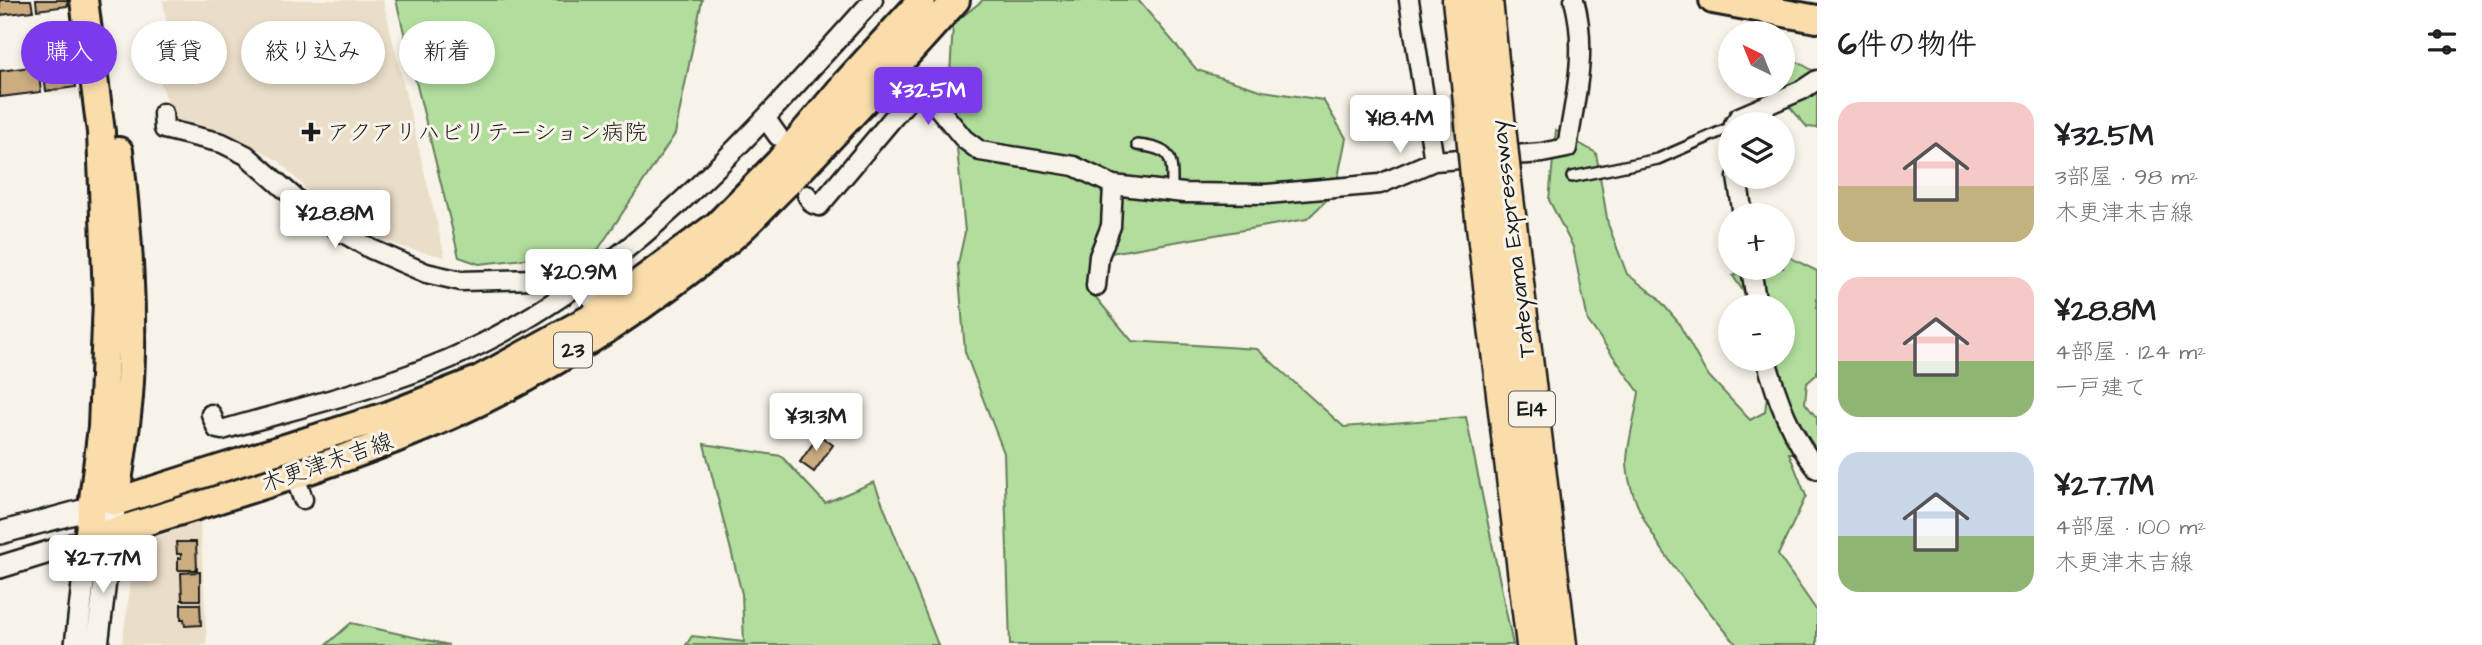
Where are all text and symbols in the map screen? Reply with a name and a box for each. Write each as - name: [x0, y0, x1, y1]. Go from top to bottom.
- chip: 購入: [21, 21, 117, 84]
- chip: 賃貸: [131, 21, 227, 84]
- chip: 絞り込み: [241, 21, 385, 84]
- chip: 新着: [399, 21, 495, 84]
- north arrow: [1718, 21, 1796, 98]
- map controls: [1718, 21, 1795, 371]
- icon: filters: [2423, 23, 2461, 61]
- text: 6件の物件: [1838, 24, 1977, 66]
- pin: ¥32.5M: [871, 68, 985, 127]
- text: ¥32.5M: [890, 74, 966, 106]
- pin: ¥18.4M: [1343, 96, 1457, 155]
- text: ¥18.4M: [1366, 102, 1434, 134]
- button: layers: [1718, 112, 1795, 189]
- text: ¥32.5M: [2055, 115, 2154, 157]
- place label: アクアリハビリテーション病院: [327, 117, 647, 149]
- street label: Tateyama Expressway: [1482, 118, 1544, 360]
- marker: アクアリハビリテーション病院: [301, 122, 321, 142]
- icon: home: [1894, 130, 1978, 214]
- text: 3部屋 · 98 m²: [2055, 161, 2198, 193]
- pin: ¥28.8M: [278, 190, 392, 250]
- text: ¥28.8M: [296, 197, 374, 229]
- text: 木更津末吉線: [2055, 197, 2193, 229]
- button: +: [1718, 203, 1795, 280]
- pin: ¥20.9M: [522, 250, 636, 309]
- text: ¥20.9M: [541, 256, 617, 288]
- text: ¥28.8M: [2055, 290, 2156, 332]
- button: −: [1718, 294, 1795, 371]
- icon: home: [1894, 305, 1978, 389]
- road number: 23: [554, 332, 592, 368]
- text: 4部屋 · 124 m²: [2055, 336, 2206, 368]
- text: 一戸建て: [2055, 372, 2147, 404]
- road number: E14: [1509, 392, 1555, 426]
- pin: ¥31.3M: [759, 393, 873, 453]
- text: ¥31.3M: [786, 400, 846, 432]
- street label: 木更津末吉線: [257, 425, 398, 501]
- text: ¥27.7M: [2055, 465, 2154, 507]
- icon: home: [1894, 480, 1978, 564]
- text: 4部屋 · 100 m²: [2055, 511, 2206, 543]
- pin: ¥27.7M: [46, 536, 160, 595]
- text: ¥27.7M: [65, 542, 141, 574]
- text: 木更津末吉線: [2055, 547, 2193, 579]

